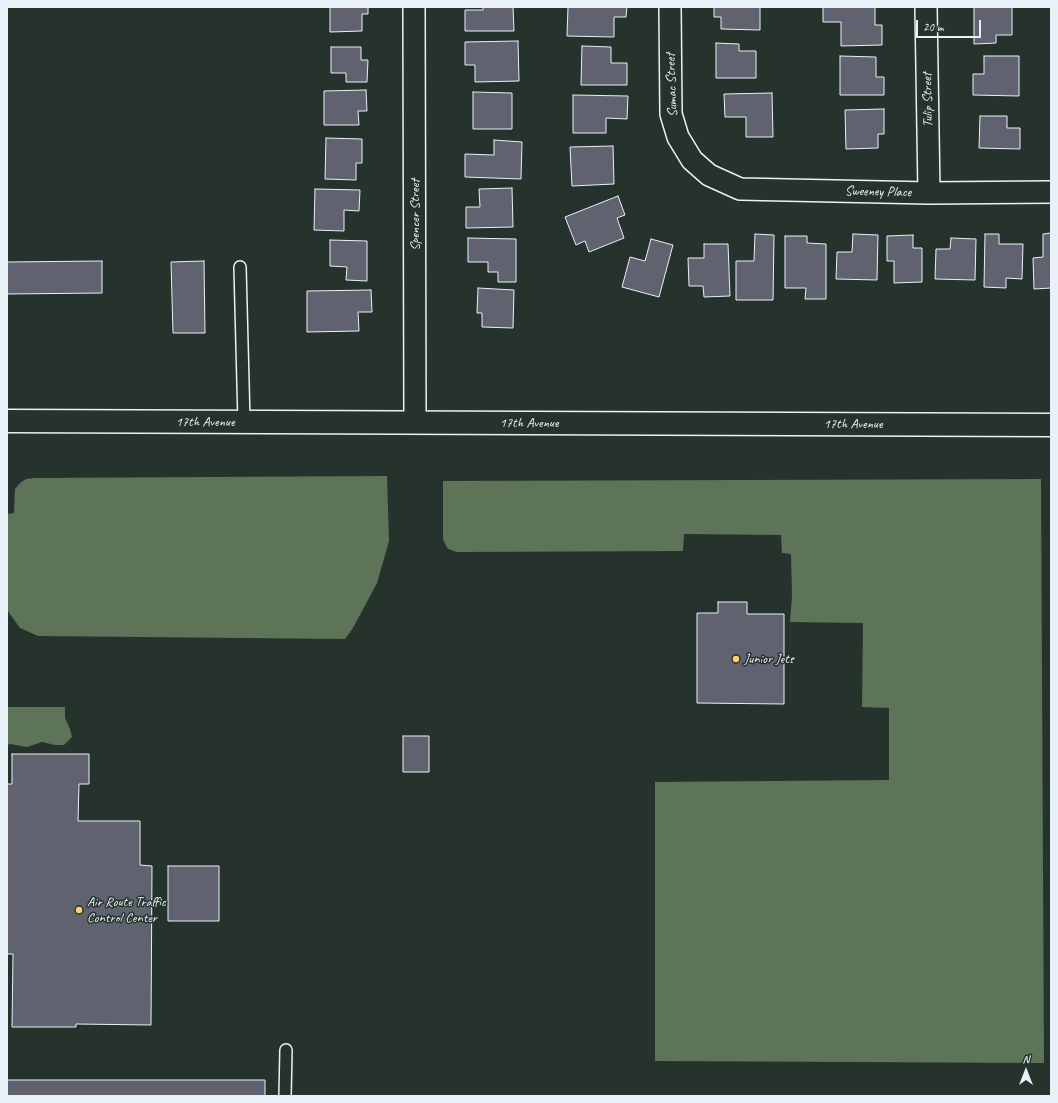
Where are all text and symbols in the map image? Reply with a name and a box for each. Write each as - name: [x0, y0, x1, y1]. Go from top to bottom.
- scale bar: [918, 12, 983, 38]
- text: 20 m: [923, 19, 943, 35]
- street label: Sumac Street: [662, 53, 682, 117]
- street label: Tulip Street: [919, 73, 937, 127]
- street label: Spencer Street: [407, 179, 423, 251]
- street label: Sweeney Place: [845, 183, 911, 201]
- street label: 17th Avenue: [175, 414, 235, 430]
- street label: 17th Avenue: [499, 415, 559, 431]
- street label: 17th Avenue: [823, 416, 883, 432]
- place label: Junior Jets: [744, 651, 794, 667]
- marker: Junior Jets: [731, 654, 741, 664]
- place label: Air Route Traffic Control Center: [87, 894, 166, 926]
- marker: Air Route Traffic Control Center: [74, 905, 84, 915]
- north arrow: [1006, 1051, 1046, 1091]
- text: N: [1023, 1052, 1029, 1066]

